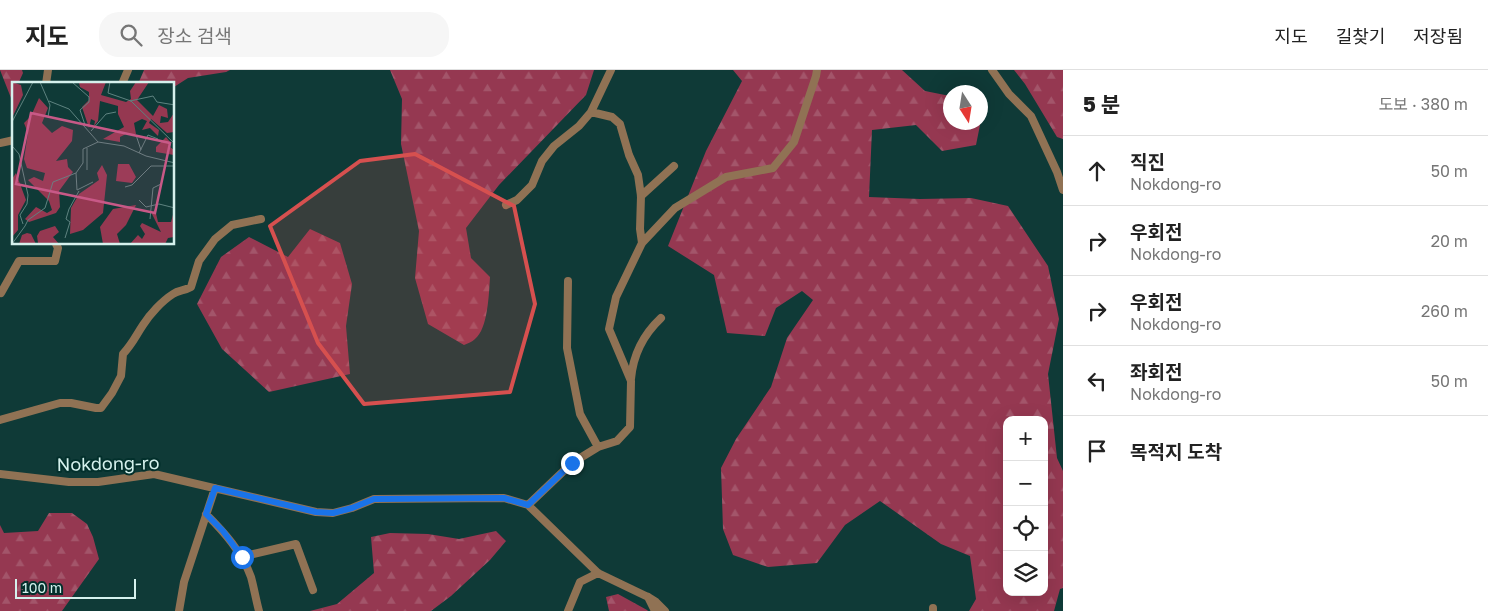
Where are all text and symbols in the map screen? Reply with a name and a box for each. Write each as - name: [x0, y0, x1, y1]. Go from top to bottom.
- search box: [99, 12, 449, 57]
- text: 지도: [25, 21, 69, 50]
- icon: search: [117, 21, 145, 49]
- text: 장소 검색: [157, 24, 232, 47]
- text: 지도: [1275, 25, 1308, 47]
- text: 길찾기: [1336, 25, 1385, 47]
- text: 저장됨: [1413, 25, 1463, 47]
- inset map: [12, 82, 175, 245]
- north arrow: [943, 85, 988, 130]
- text: 5 분: [1083, 91, 1120, 117]
- text: 도보 · 380 m: [1379, 94, 1468, 114]
- text: 직진: [1130, 150, 1165, 173]
- icon: ahead: [1083, 157, 1111, 185]
- text: 50 m: [1431, 161, 1468, 181]
- text: Nokdong-ro: [1130, 174, 1221, 194]
- text: 우회전: [1130, 220, 1182, 243]
- icon: right: [1083, 227, 1111, 255]
- text: 20 m: [1431, 231, 1468, 251]
- text: Nokdong-ro: [1130, 244, 1221, 264]
- text: 우회전: [1130, 290, 1182, 313]
- icon: right: [1083, 297, 1111, 325]
- text: 260 m: [1421, 301, 1468, 321]
- text: Nokdong-ro: [1130, 314, 1221, 334]
- text: 좌회전: [1130, 360, 1182, 383]
- icon: left: [1083, 367, 1111, 395]
- text: 50 m: [1431, 371, 1468, 391]
- text: Nokdong-ro: [1130, 384, 1221, 404]
- map controls: [1003, 416, 1048, 596]
- button: +: [1003, 416, 1048, 461]
- icon: arrive: [1083, 437, 1111, 465]
- text: 목적지 도착: [1130, 440, 1222, 463]
- street label: Nokdong-ro: [56, 451, 160, 475]
- route end: [561, 452, 584, 475]
- button: −: [1003, 461, 1048, 506]
- button: locate: [1003, 506, 1048, 551]
- route start: [231, 546, 254, 569]
- button: layers: [1003, 551, 1048, 596]
- scale bar: [15, 576, 136, 599]
- text: 100 m: [22, 579, 62, 596]

